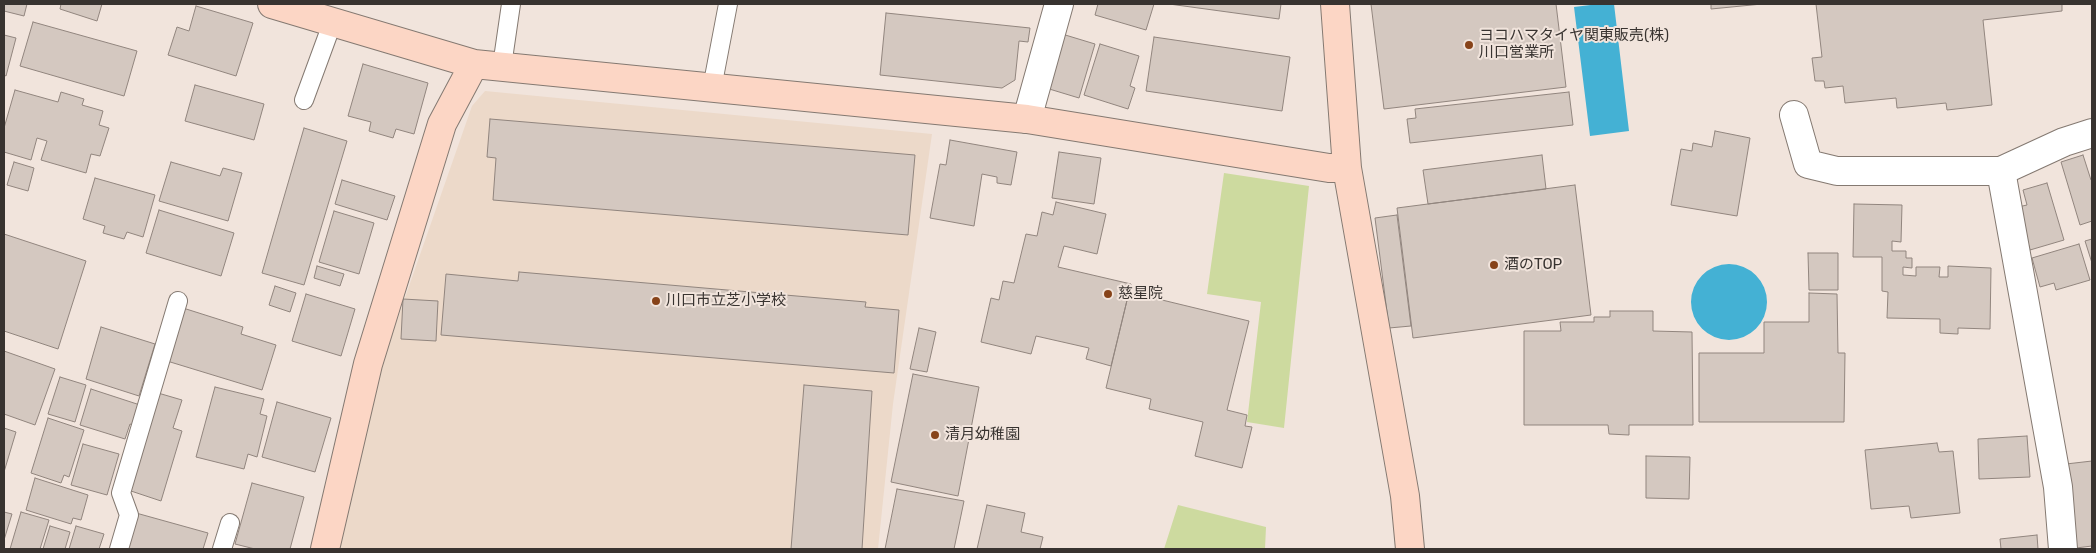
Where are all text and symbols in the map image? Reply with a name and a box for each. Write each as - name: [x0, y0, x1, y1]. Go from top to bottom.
- place label: ヨコハマタイヤ関東販売(株) 川口営業所: [1479, 27, 1669, 62]
- marker: ヨコハマタイヤ関東販売(株) 川口営業所: [1463, 39, 1475, 51]
- place label: 酒のTOP: [1504, 256, 1562, 274]
- marker: 酒のTOP: [1488, 259, 1500, 271]
- place label: 慈星院: [1118, 285, 1163, 303]
- marker: 慈星院: [1102, 288, 1114, 300]
- place label: 川口市立芝小学校: [666, 292, 786, 310]
- marker: 川口市立芝小学校: [650, 295, 662, 307]
- place label: 清月幼稚園: [945, 426, 1020, 444]
- marker: 清月幼稚園: [929, 429, 941, 441]

